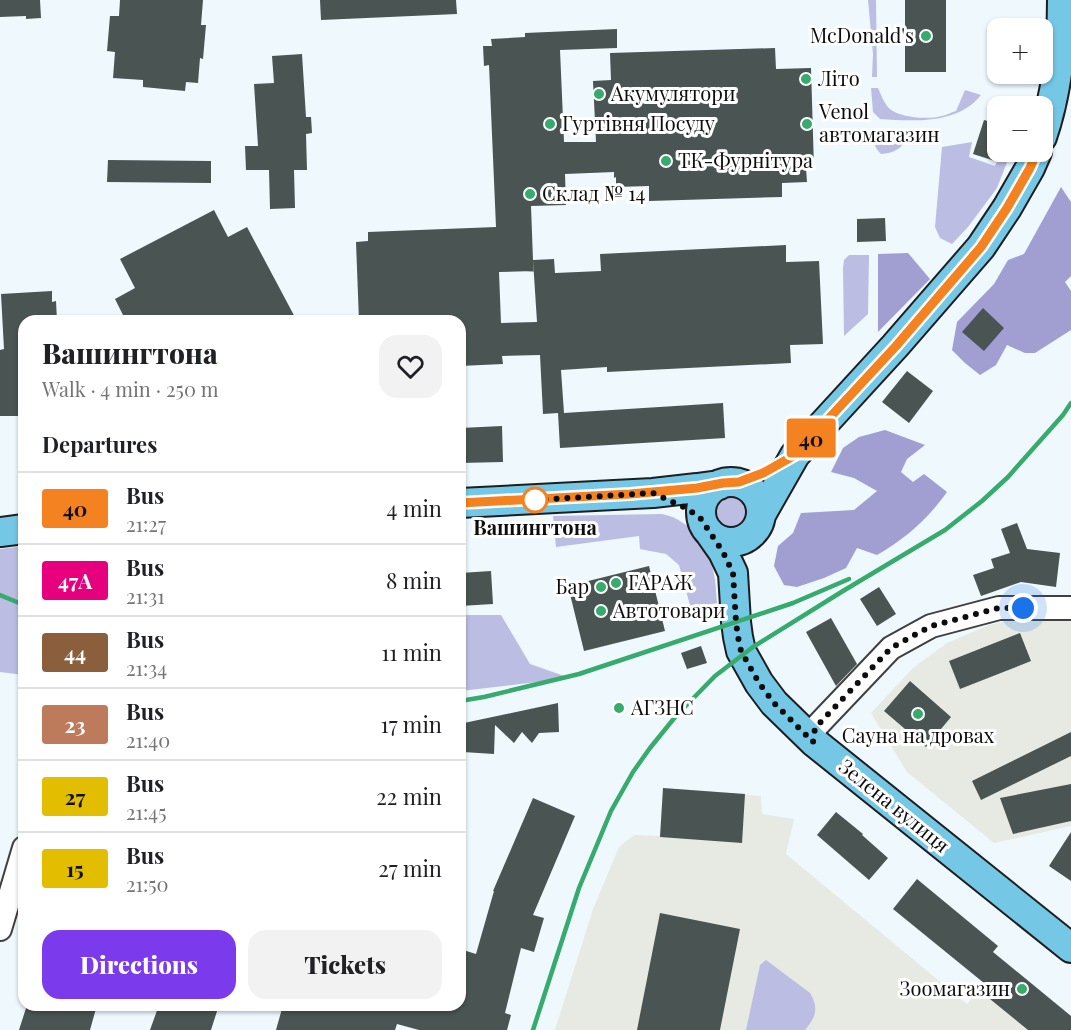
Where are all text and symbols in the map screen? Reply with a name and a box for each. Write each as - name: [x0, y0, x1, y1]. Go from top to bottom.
- map controls: [987, 18, 1053, 162]
- button: +: [987, 18, 1053, 84]
- place label: McDonald's: [810, 21, 914, 48]
- marker: McDonald's: [919, 29, 933, 43]
- place label: Літо: [817, 64, 860, 91]
- marker: Літо: [799, 72, 813, 86]
- place label: Акумулятори: [610, 79, 735, 106]
- marker: Акумулятори: [592, 87, 606, 101]
- button: −: [987, 96, 1053, 162]
- place label: Venol автомагазин: [818, 97, 939, 147]
- place label: Гуртівня Посуду: [562, 109, 715, 136]
- marker: Гуртівня Посуду: [543, 117, 557, 131]
- marker: Venol автомагазин: [800, 117, 814, 131]
- place label: ТК-Фурнітура: [678, 146, 813, 173]
- marker: ТК-Фурнітура: [659, 154, 673, 168]
- place label: Склад № 14: [542, 179, 646, 206]
- marker: Склад № 14: [523, 187, 537, 201]
- text: Вашингтона: [42, 334, 218, 371]
- button: heart: [379, 335, 442, 398]
- text: Walk · 4 min · 250 m: [42, 375, 219, 402]
- line badge: 40: [784, 418, 838, 458]
- text: 40: [799, 424, 823, 452]
- text: Departures: [42, 429, 157, 459]
- text: Bus: [126, 480, 164, 510]
- marker: Вашингтона: [522, 487, 548, 513]
- text: 4 min: [387, 493, 442, 523]
- text: 40: [63, 494, 87, 522]
- text: 21:27: [126, 510, 166, 537]
- place label: Вашингтона: [473, 513, 597, 540]
- text: Bus: [126, 552, 164, 582]
- text: 8 min: [386, 565, 442, 595]
- text: 47А: [58, 566, 92, 594]
- place label: ГАРАЖ: [628, 568, 694, 595]
- place label: Бар: [556, 572, 589, 599]
- marker: ГАРАЖ: [609, 576, 623, 590]
- marker: Бар: [594, 580, 608, 594]
- text: 21:31: [126, 582, 165, 609]
- your location: [1008, 593, 1038, 623]
- place label: Автотовари: [612, 596, 726, 623]
- marker: Автотовари: [594, 604, 608, 618]
- text: Bus: [126, 624, 164, 654]
- text: 11 min: [381, 637, 442, 667]
- text: 44: [64, 638, 86, 666]
- text: 21:34: [126, 654, 167, 681]
- place label: АГЗНС: [630, 693, 694, 720]
- text: Bus: [126, 696, 164, 726]
- marker: АГЗНС: [612, 701, 626, 715]
- marker: Сауна на дровах: [911, 707, 925, 721]
- text: 17 min: [381, 709, 442, 739]
- text: 23: [64, 710, 86, 738]
- place label: Сауна на дровах: [842, 721, 995, 748]
- text: 21:40: [126, 726, 170, 753]
- street label: Зелена вулиця: [834, 752, 956, 858]
- text: Bus: [126, 768, 164, 798]
- text: 22 min: [376, 781, 442, 811]
- text: 27: [65, 782, 85, 810]
- text: 21:45: [126, 798, 166, 825]
- text: Bus: [126, 840, 164, 870]
- text: 27 min: [378, 853, 442, 883]
- text: 15: [66, 854, 84, 882]
- text: 21:50: [126, 870, 169, 897]
- button: Directions: [42, 930, 236, 999]
- button: Tickets: [248, 930, 442, 999]
- place label: Зоомагазин: [900, 974, 1010, 1001]
- marker: Зоомагазин: [1015, 982, 1029, 996]

